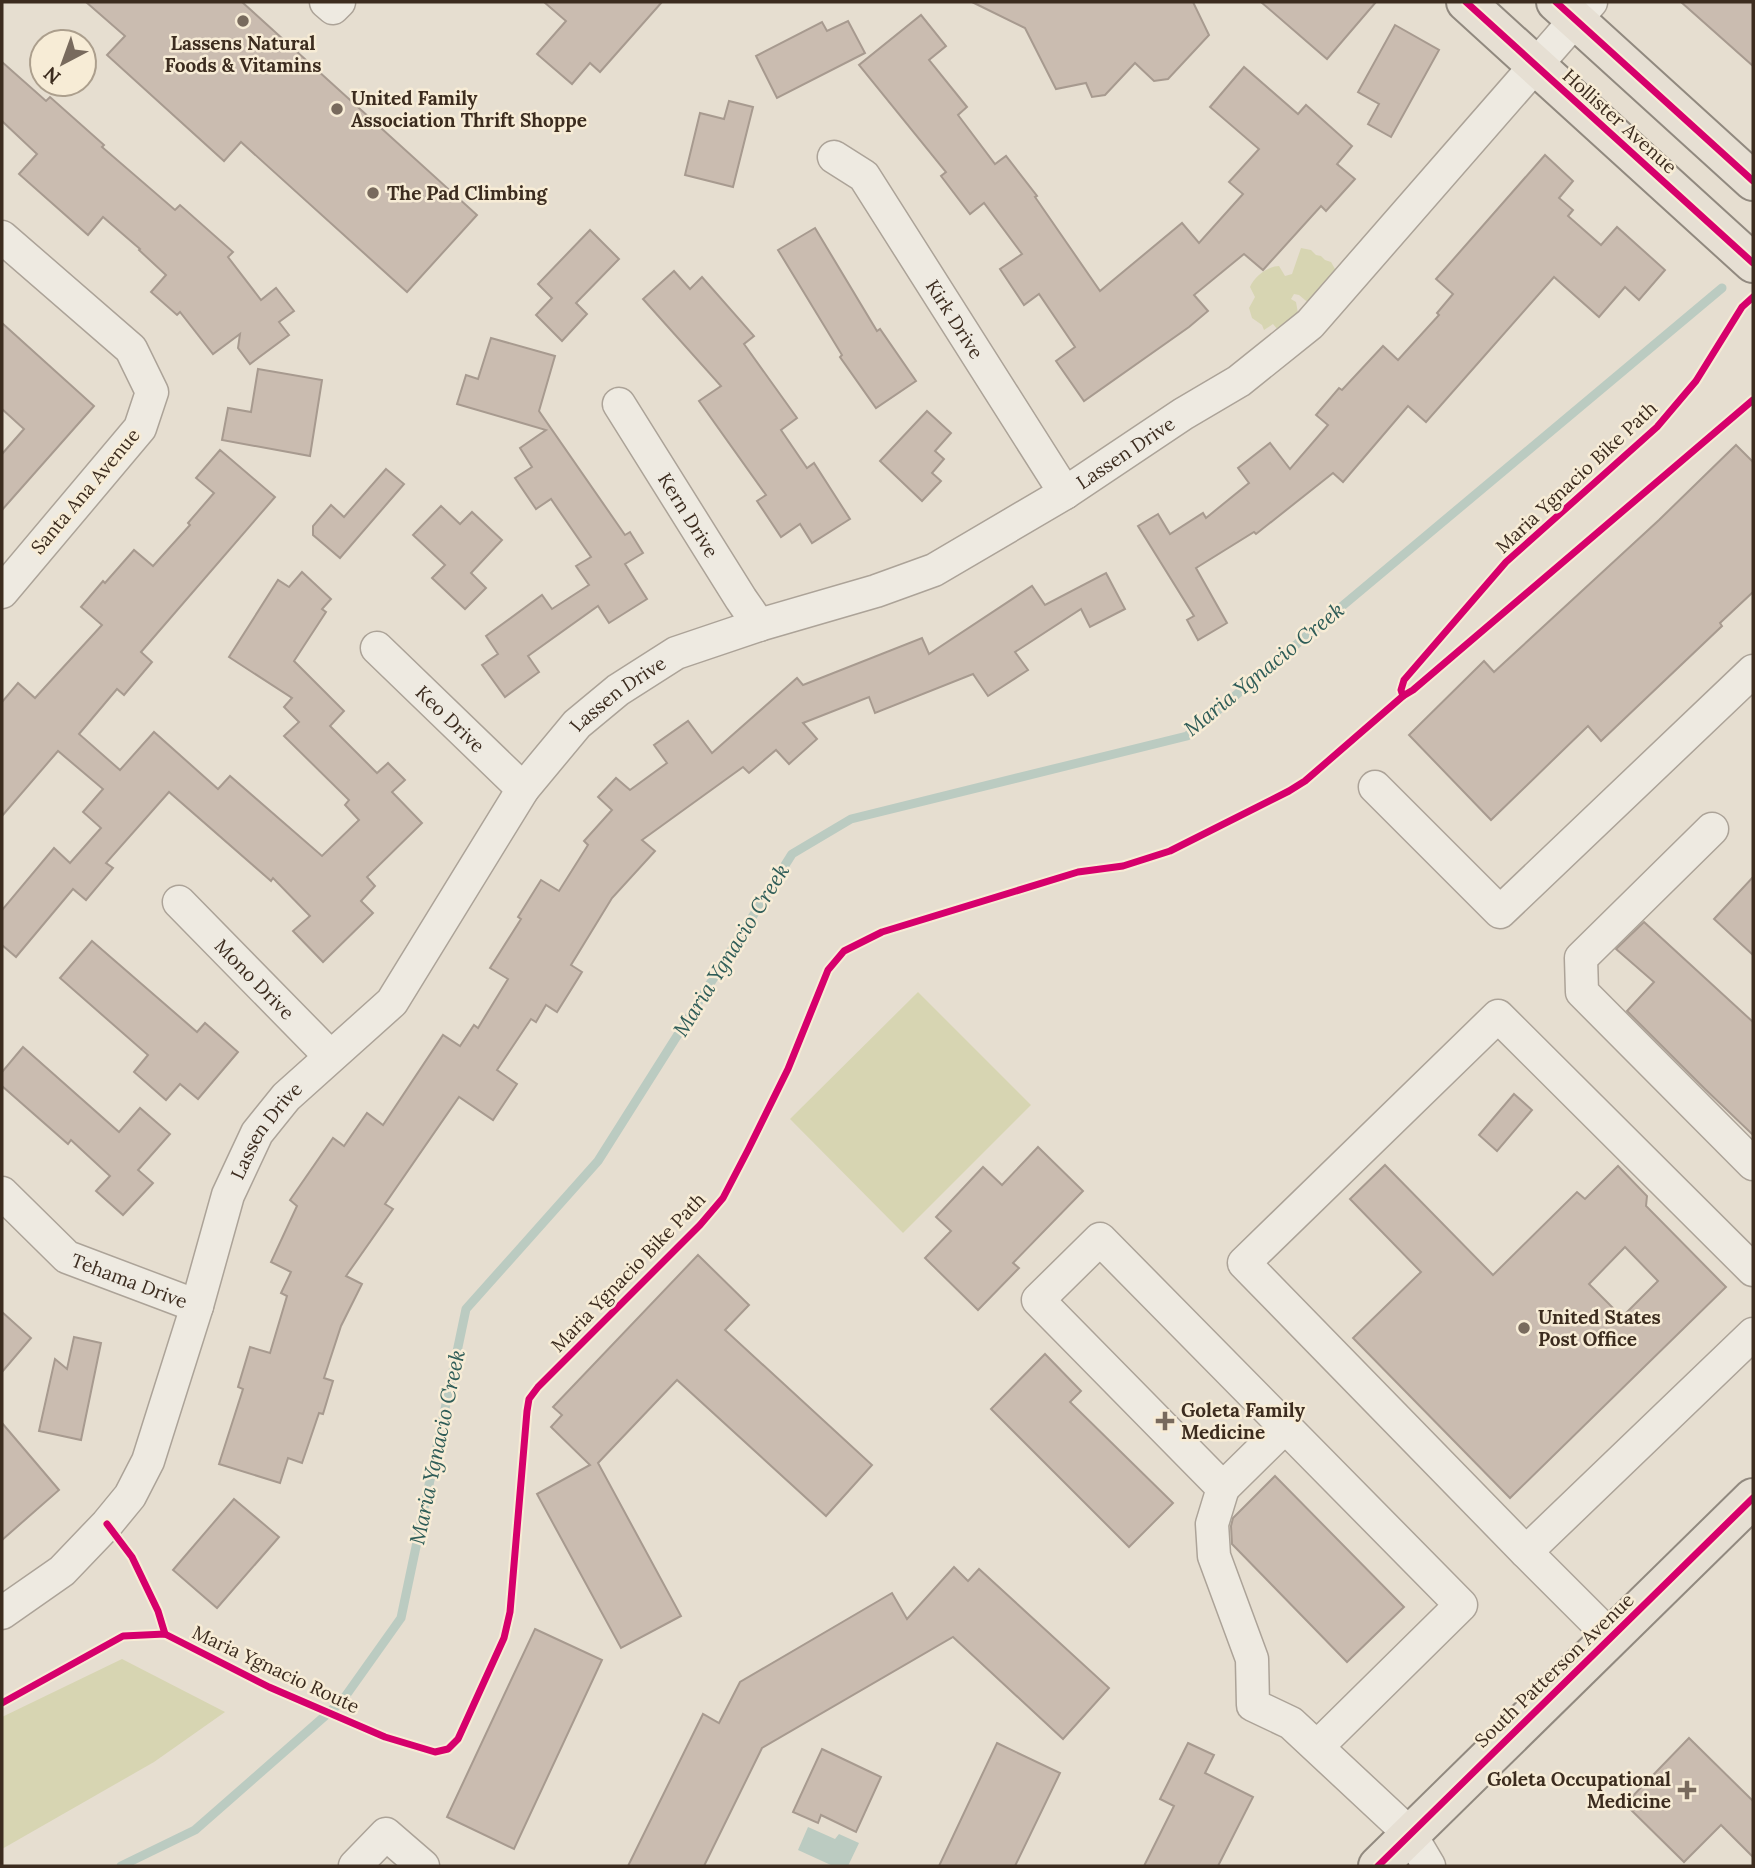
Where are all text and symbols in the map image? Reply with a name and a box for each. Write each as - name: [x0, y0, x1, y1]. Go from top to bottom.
- marker: Lassens Natural Foods & Vitamins: [235, 13, 251, 29]
- north arrow: [28, 28, 98, 98]
- place label: Lassens Natural Foods & Vitamins: [165, 31, 321, 77]
- text: N: [38, 62, 65, 90]
- street label: Hollister Avenue: [1558, 63, 1682, 179]
- place label: United Family Association Thrift Shoppe: [351, 86, 587, 132]
- marker: United Family Association Thrift Shoppe: [329, 101, 345, 117]
- place label: The Pad Climbing: [387, 181, 549, 205]
- marker: The Pad Climbing: [365, 185, 381, 201]
- street label: Kirk Drive: [921, 275, 989, 363]
- street label: Maria Ygnacio Bike Path: [1490, 396, 1662, 558]
- street label: Lassen Drive: [1072, 411, 1179, 494]
- street label: Santa Ana Avenue: [25, 423, 145, 559]
- street label: Kern Drive: [653, 468, 724, 562]
- water label: Maria Ygnacio Creek: [1178, 596, 1350, 742]
- street label: Lassen Drive: [564, 651, 670, 736]
- street label: Keo Drive: [411, 680, 490, 758]
- water label: Maria Ygnacio Creek: [667, 859, 795, 1041]
- street label: Mono Drive: [210, 934, 299, 1025]
- street label: Lassen Drive: [225, 1077, 307, 1183]
- street label: Maria Ygnacio Bike Path: [546, 1187, 710, 1357]
- street label: Tehama Drive: [68, 1248, 191, 1313]
- place label: United States Post Office: [1538, 1305, 1661, 1351]
- marker: United States Post Office: [1516, 1320, 1532, 1336]
- water label: Maria Ygnacio Creek: [403, 1347, 471, 1547]
- place label: Goleta Family Medicine: [1181, 1398, 1305, 1444]
- marker: Goleta Family Medicine: [1155, 1411, 1175, 1431]
- street label: South Patterson Avenue: [1469, 1588, 1639, 1752]
- street label: Maria Ygnacio Route: [189, 1620, 363, 1718]
- place label: Goleta Occupational Medicine: [1487, 1767, 1671, 1813]
- marker: Goleta Occupational Medicine: [1677, 1780, 1697, 1800]

